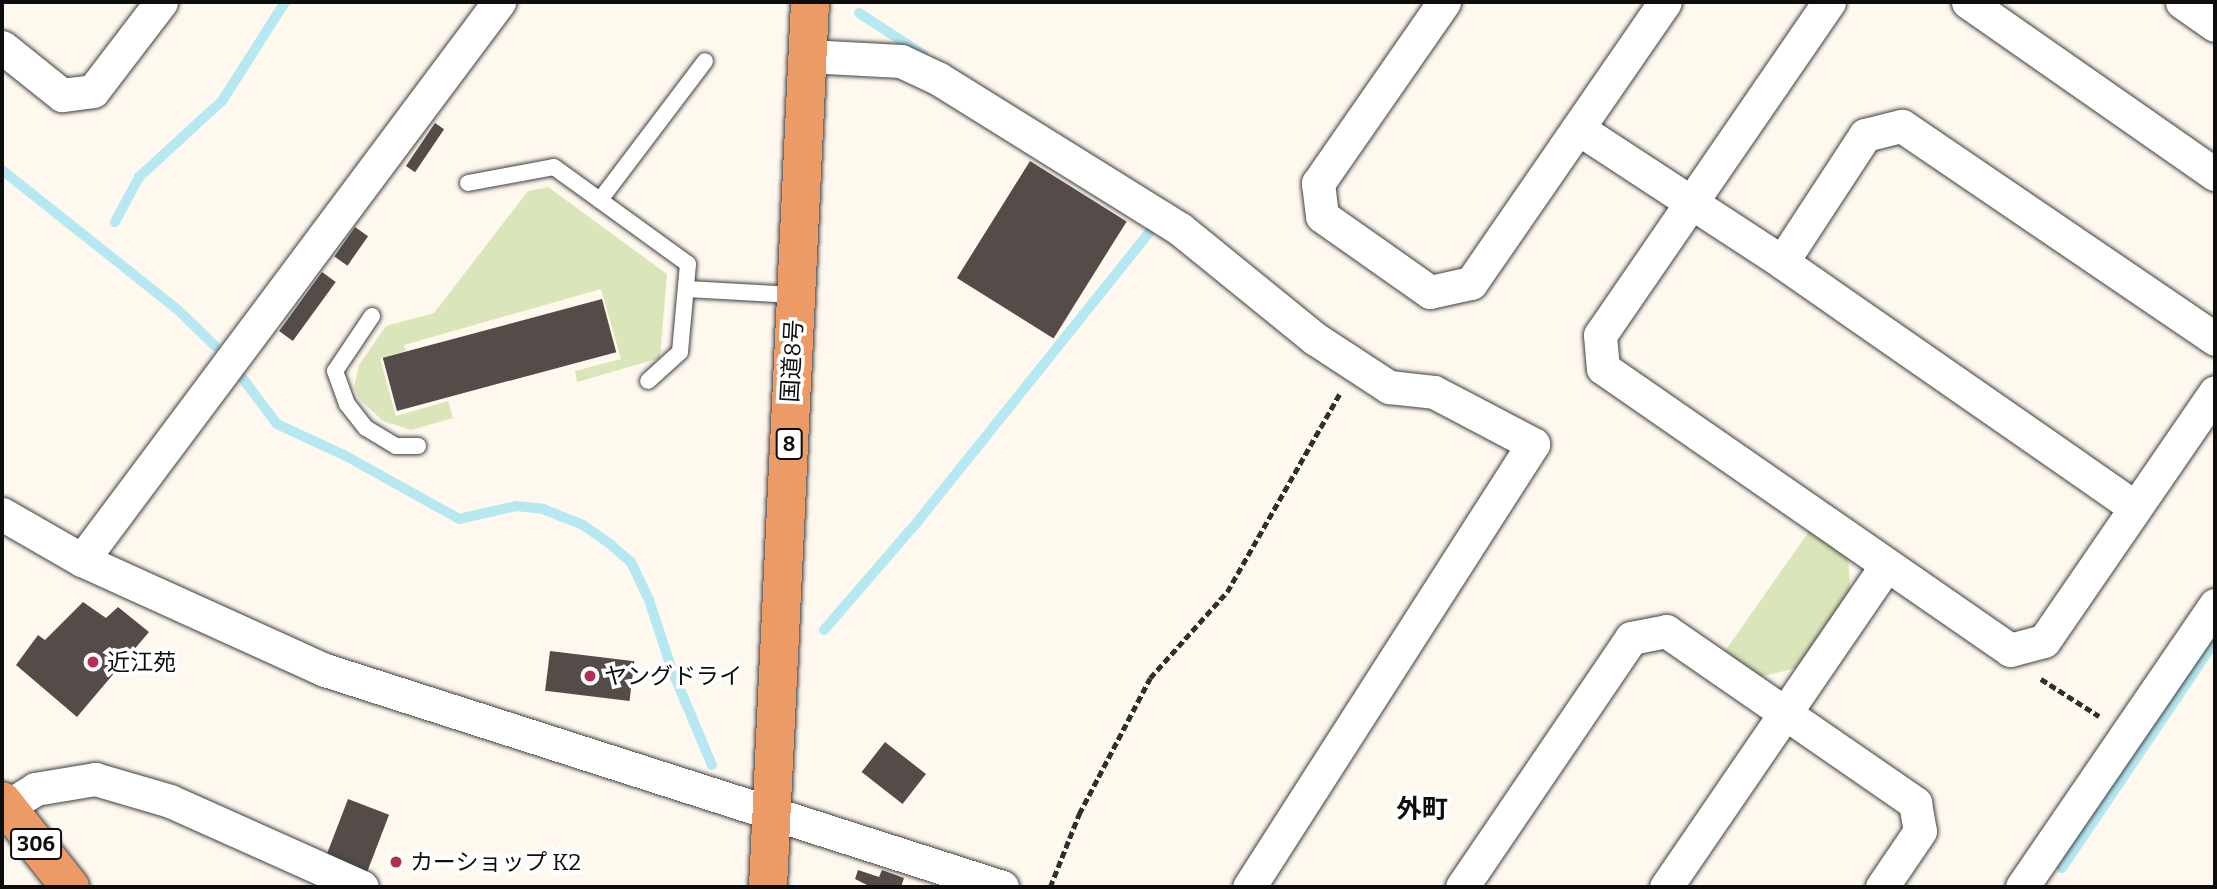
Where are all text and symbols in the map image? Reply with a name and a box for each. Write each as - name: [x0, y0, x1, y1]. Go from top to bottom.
- street label: 国道8号: [776, 319, 808, 403]
- road number: 8: [775, 426, 803, 462]
- place label: 近江苑: [107, 648, 176, 676]
- marker: 近江苑: [85, 654, 101, 670]
- place label: ヤングドライ: [604, 662, 742, 690]
- marker: ヤングドライ: [582, 668, 598, 684]
- district label: 外町: [1396, 794, 1448, 826]
- road number: 306: [10, 826, 62, 862]
- place label: カーショップ K2: [410, 848, 581, 876]
- marker: カーショップ K2: [388, 854, 404, 870]

